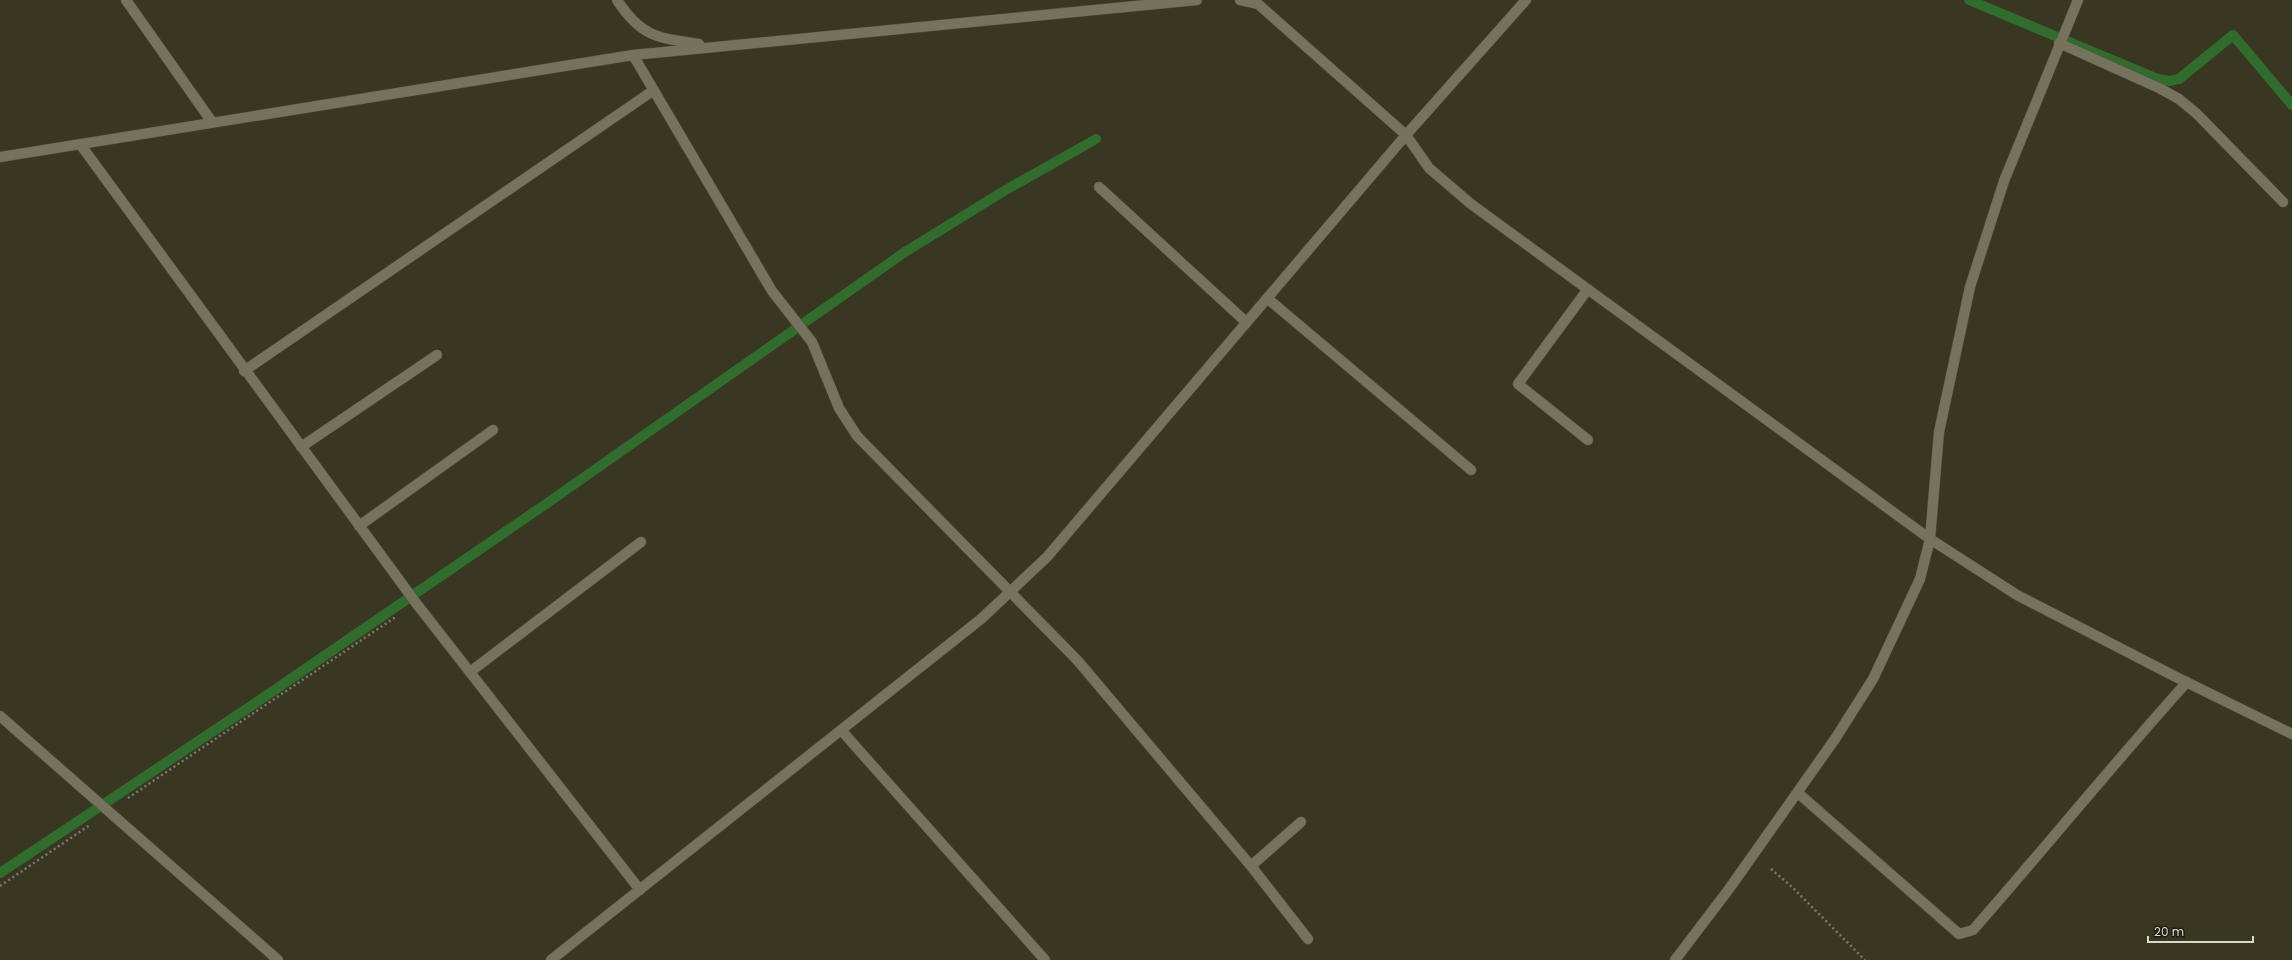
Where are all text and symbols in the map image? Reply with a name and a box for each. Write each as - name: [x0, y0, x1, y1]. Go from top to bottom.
- scale bar: [2148, 918, 2253, 944]
- text: 20 m: [2154, 923, 2184, 940]

